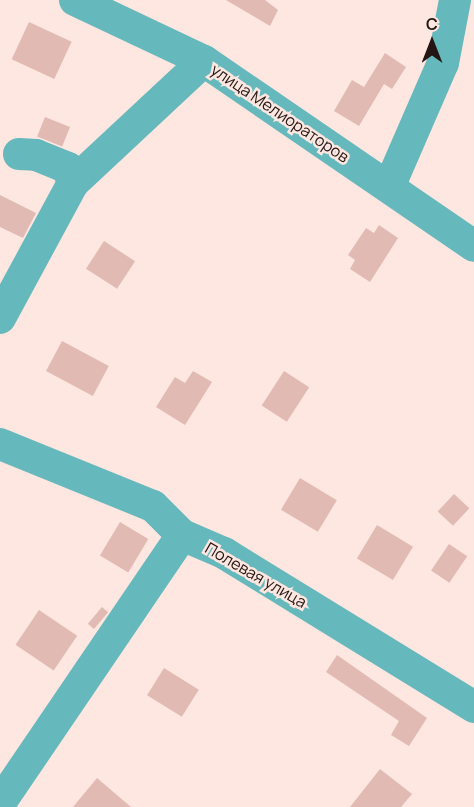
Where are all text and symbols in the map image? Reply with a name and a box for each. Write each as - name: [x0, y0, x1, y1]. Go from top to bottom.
- north arrow: [402, 12, 462, 72]
- text: С: [426, 13, 438, 35]
- street label: улица Мелиораторов: [207, 60, 353, 166]
- street label: Полевая улица: [202, 538, 310, 612]

